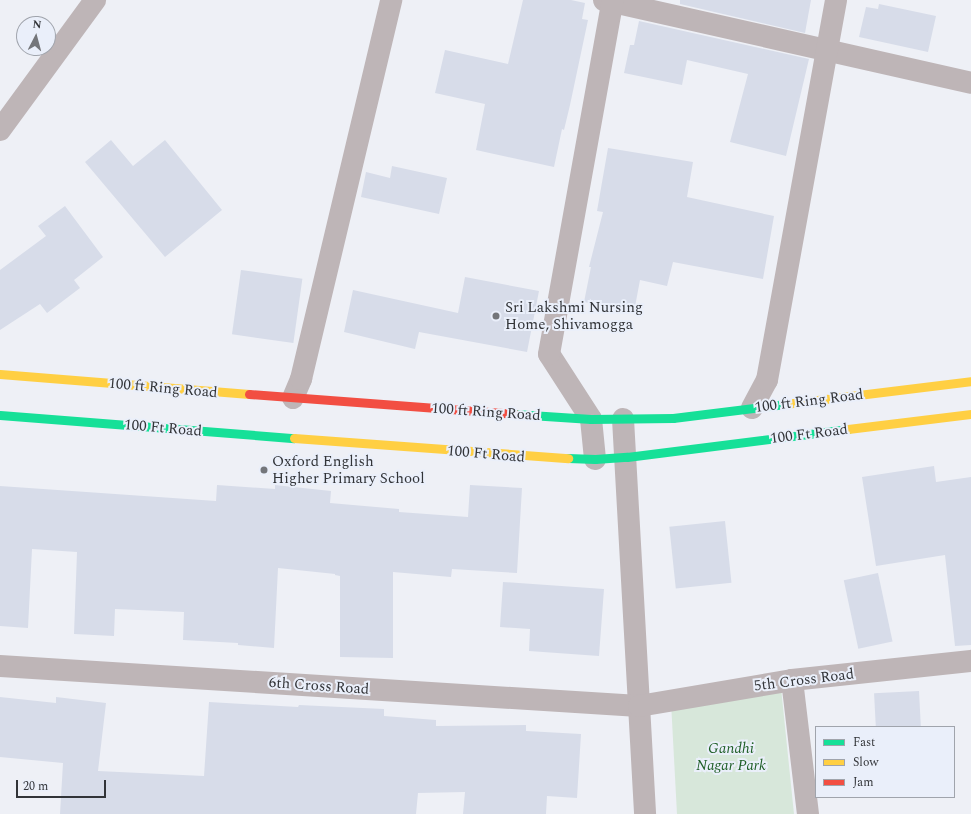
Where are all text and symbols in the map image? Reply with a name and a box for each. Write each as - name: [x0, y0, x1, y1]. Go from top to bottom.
- north arrow: [16, 16, 56, 56]
- text: N: [32, 16, 43, 33]
- place label: Sri Lakshmi Nursing Home, Shivamogga: [505, 298, 643, 333]
- marker: Sri Lakshmi Nursing Home, Shivamogga: [490, 310, 502, 322]
- street label: 100 ft Ring Road: [108, 374, 218, 402]
- street label: 100 ft Ring Road: [754, 385, 864, 417]
- street label: 100 ft Ring Road: [431, 399, 541, 425]
- street label: 100 Ft Road: [123, 416, 203, 440]
- street label: 100 Ft Road: [769, 420, 849, 448]
- street label: 100 Ft Road: [446, 442, 526, 466]
- place label: Oxford English Higher Primary School: [272, 452, 425, 487]
- marker: Oxford English Higher Primary School: [259, 465, 269, 475]
- street label: 5th Cross Road: [753, 665, 855, 695]
- street label: 6th Cross Road: [268, 674, 370, 698]
- legend: [815, 726, 955, 798]
- text: Fast: [853, 733, 875, 752]
- park label: Gandhi Nagar Park: [696, 739, 766, 774]
- text: Slow: [853, 753, 878, 772]
- scale bar: [18, 772, 108, 798]
- text: Jam: [853, 773, 874, 792]
- text: 20 m: [23, 777, 48, 796]

